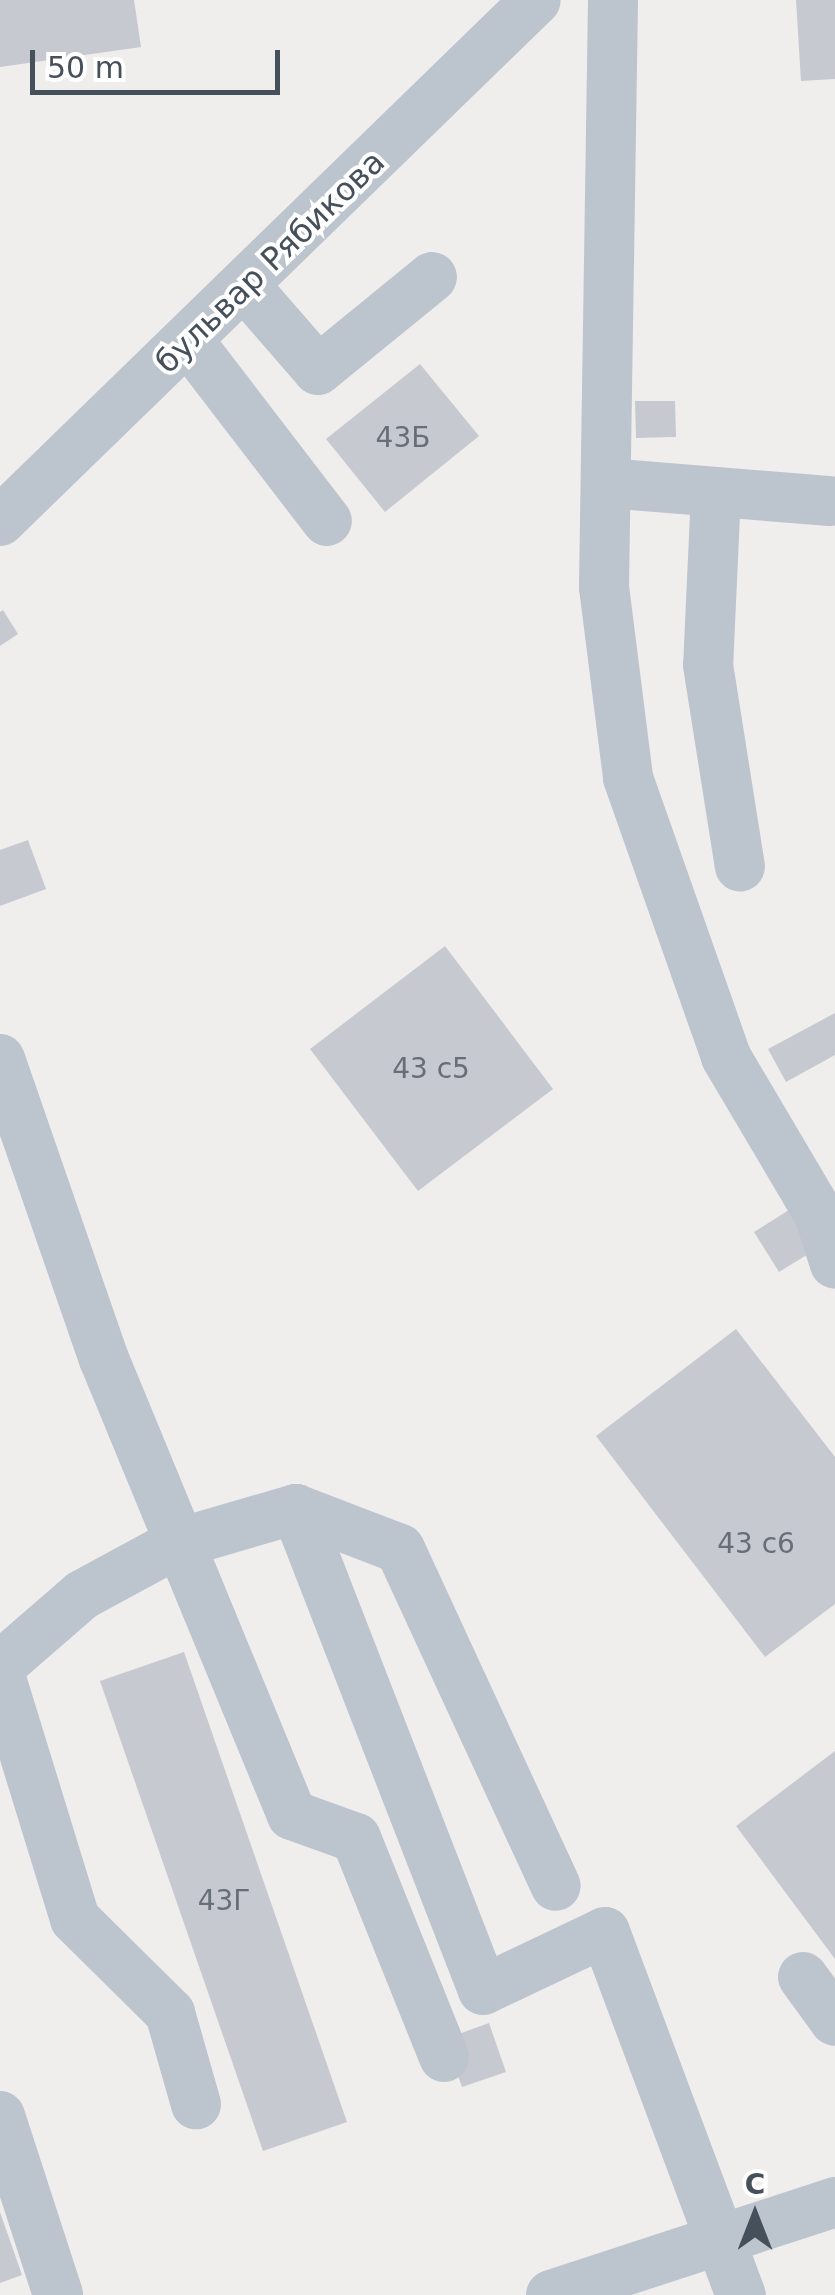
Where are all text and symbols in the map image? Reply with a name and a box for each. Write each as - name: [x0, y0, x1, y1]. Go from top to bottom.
- scale bar: [35, 30, 285, 92]
- text: 50 m: [47, 50, 124, 85]
- street label: бульвар Рябикова: [148, 143, 392, 381]
- house number: 43Б: [376, 421, 430, 455]
- house number: 43 с5: [392, 1052, 470, 1086]
- house number: 43 с6: [717, 1527, 795, 1561]
- house number: 43Г: [198, 1884, 250, 1918]
- north arrow: [705, 2165, 805, 2265]
- text: С: [745, 2168, 765, 2201]

